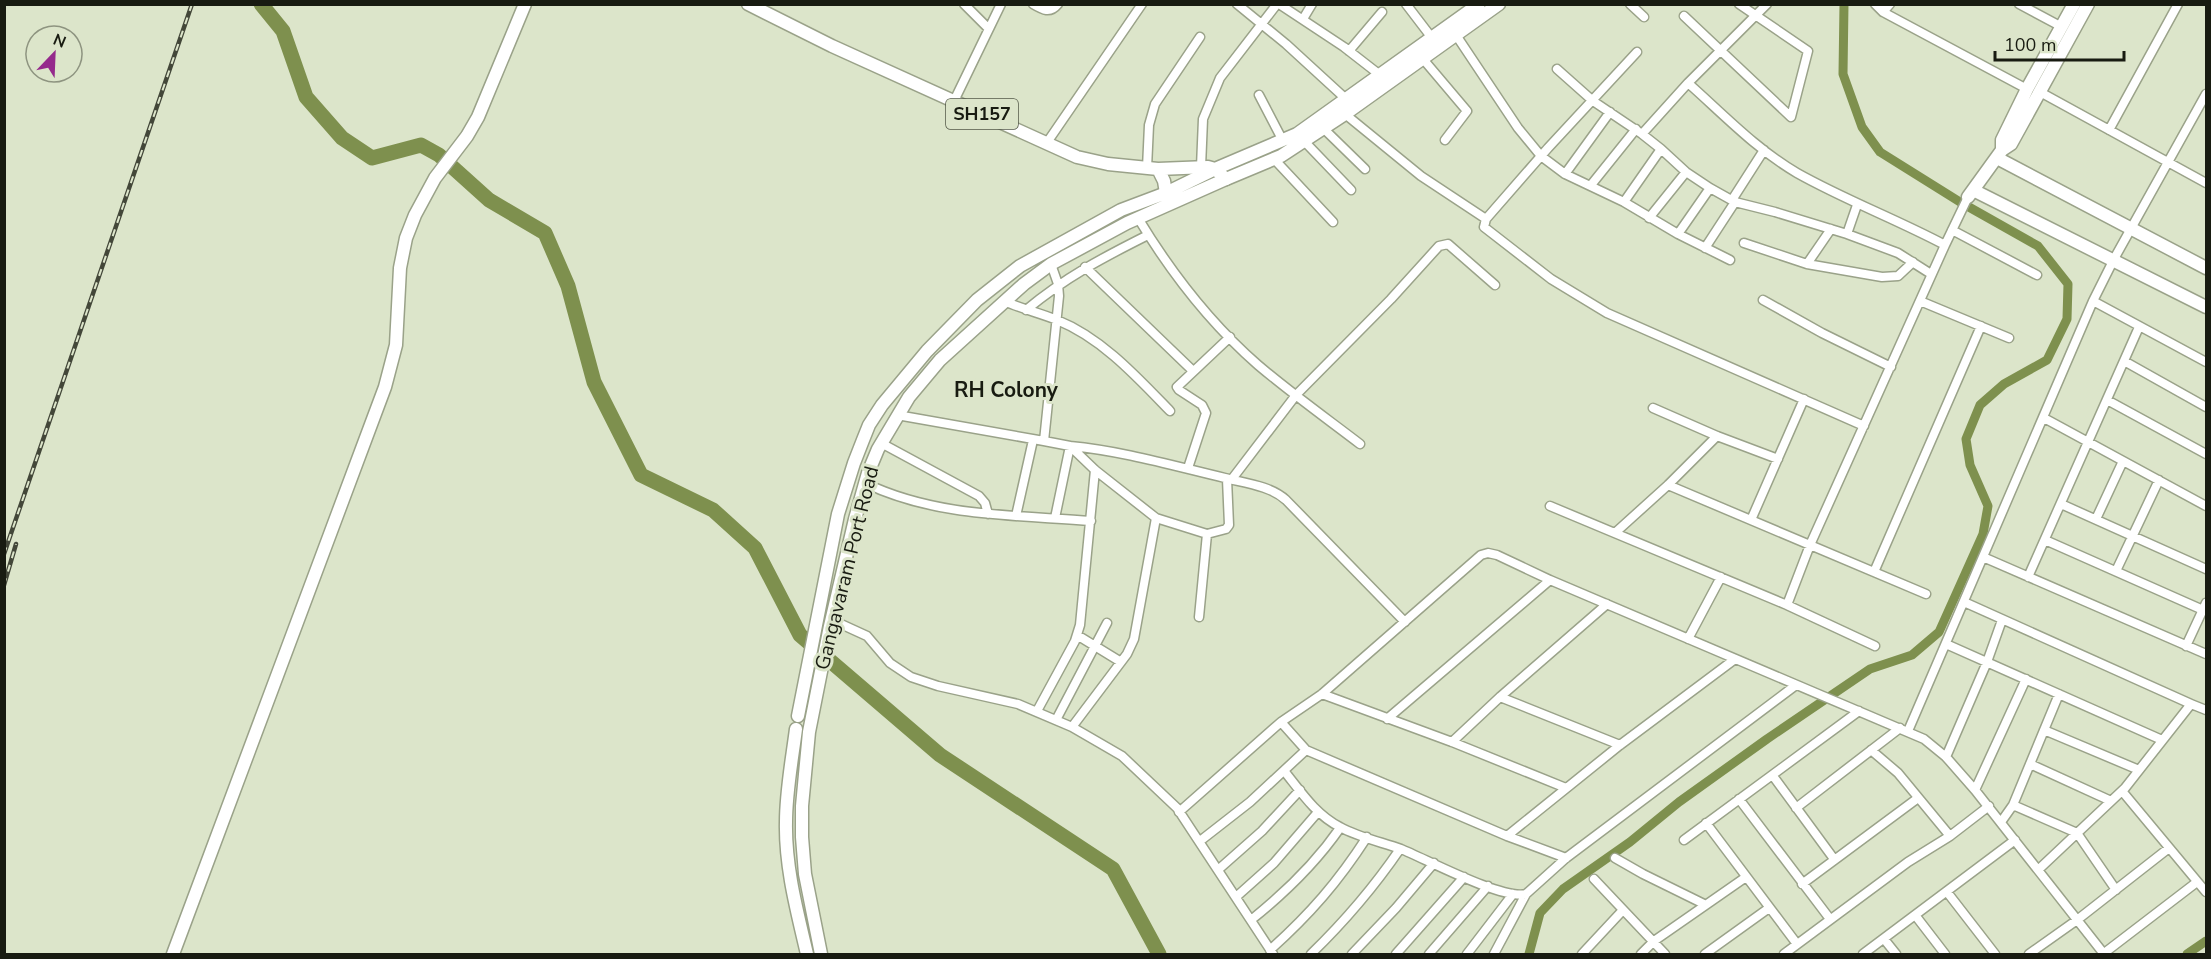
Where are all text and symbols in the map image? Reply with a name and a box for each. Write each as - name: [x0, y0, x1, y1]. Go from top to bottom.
- north arrow: [24, 24, 84, 84]
- scale bar: [1995, 24, 2124, 62]
- text: N: [50, 29, 69, 54]
- text: 100 m: [2004, 33, 2056, 57]
- road number: SH157: [946, 99, 1018, 129]
- district label: RH Colony: [954, 376, 1059, 404]
- street label: Gangavaram Port Road: [809, 463, 885, 673]

